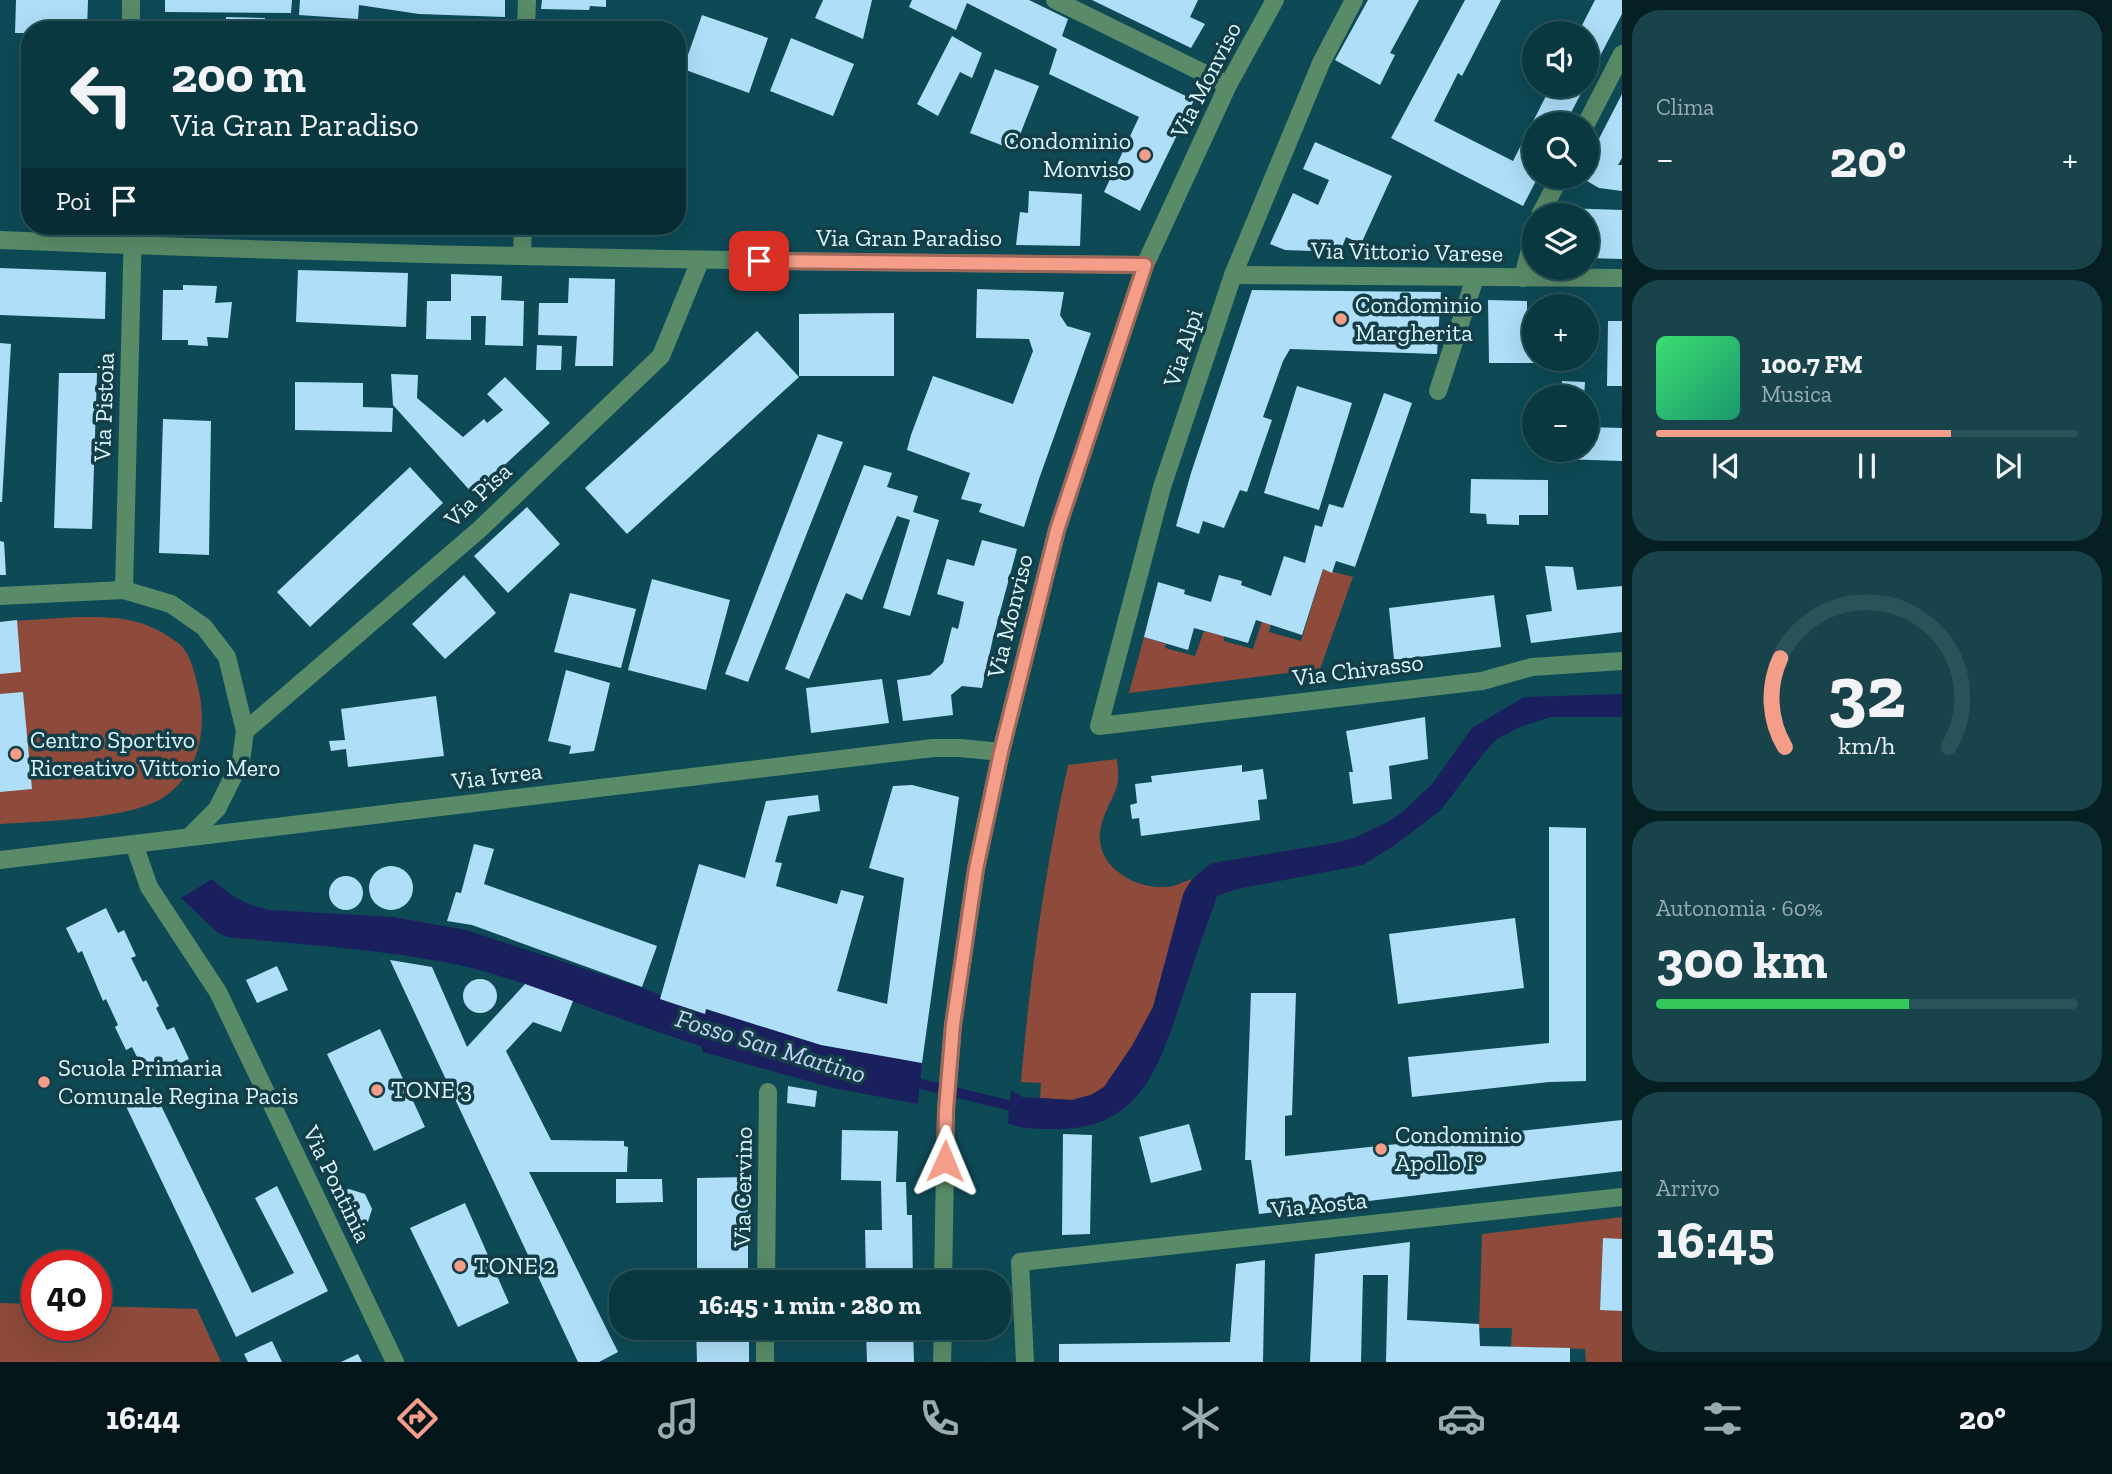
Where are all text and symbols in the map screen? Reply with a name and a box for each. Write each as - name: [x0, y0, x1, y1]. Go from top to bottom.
- street label: Via Monviso: [1163, 17, 1247, 144]
- map controls: [1522, 21, 1599, 462]
- button: sound: [1522, 21, 1599, 98]
- text: 200 m: [171, 46, 306, 105]
- icon: left: [56, 49, 147, 140]
- text: Clima: [1656, 93, 1714, 121]
- text: Via Gran Paradiso: [171, 106, 419, 144]
- button: search: [1522, 112, 1599, 189]
- place label: Condominio Monviso: [1004, 126, 1131, 183]
- text: 20°: [1830, 128, 1906, 190]
- text: −: [1656, 136, 1674, 182]
- text: +: [2062, 136, 2078, 182]
- marker: Condominio Monviso: [1137, 147, 1153, 163]
- icon: arrive: [105, 182, 143, 220]
- text: Poi: [56, 185, 91, 217]
- button: layers: [1522, 203, 1599, 280]
- street label: Via Gran Paradiso: [815, 223, 1002, 252]
- pin: [729, 231, 789, 291]
- street label: Via Vittorio Varese: [1310, 235, 1503, 268]
- icon: arrive: [740, 242, 778, 280]
- place label: Condominio Margherita: [1355, 290, 1482, 347]
- button: +: [1522, 294, 1599, 371]
- street label: Via Alpi: [1156, 305, 1209, 391]
- marker: Condominio Margherita: [1333, 311, 1349, 327]
- text: 100.7 FM: [1761, 348, 1863, 380]
- street label: Via Pistoia: [87, 351, 120, 463]
- text: Musica: [1761, 380, 1832, 408]
- button: −: [1522, 385, 1599, 462]
- icon: previous: [1707, 447, 1745, 485]
- icon: pause: [1848, 447, 1886, 485]
- icon: next: [1989, 447, 2027, 485]
- street label: Via Pisa: [437, 456, 518, 534]
- street label: Via Monviso: [980, 551, 1039, 682]
- street label: Via Chivasso: [1290, 647, 1425, 692]
- text: 32: [1828, 648, 1906, 736]
- place label: Centro Sportivo Ricreativo Vittorio Mero: [30, 725, 280, 782]
- text: km/h: [1838, 730, 1896, 760]
- marker: Centro Sportivo Ricreativo Vittorio Mero: [8, 746, 24, 762]
- street label: Via Ivrea: [449, 756, 544, 796]
- text: Autonomia · 60%: [1656, 894, 1823, 922]
- text: 300 km: [1656, 929, 1828, 991]
- water label: Fosso San Martino: [672, 1002, 870, 1090]
- place label: Scuola Primaria Comunale Regina Pacis: [58, 1053, 298, 1110]
- marker: Scuola Primaria Comunale Regina Pacis: [36, 1074, 52, 1090]
- place label: TONE 3: [391, 1075, 472, 1104]
- marker: TONE 3: [369, 1082, 385, 1098]
- street label: Via Pontinia: [296, 1120, 378, 1247]
- place label: Condominio Apollo I°: [1395, 1120, 1522, 1177]
- position arrow: [908, 1124, 982, 1198]
- street label: Via Cervino: [727, 1126, 758, 1249]
- marker: Condominio Apollo I°: [1373, 1141, 1389, 1157]
- text: Arrivo: [1656, 1174, 1719, 1202]
- street label: Via Aosta: [1268, 1185, 1369, 1224]
- text: 16:45: [1656, 1209, 1775, 1271]
- speed limit sign: 40: [21, 1250, 112, 1341]
- place label: TONE 2: [474, 1251, 556, 1280]
- marker: TONE 2: [452, 1258, 468, 1274]
- text: 16:45 · 1 min · 280 m: [699, 1289, 921, 1321]
- icon: directions: [393, 1394, 442, 1443]
- icon: music: [654, 1394, 703, 1443]
- icon: phone: [915, 1394, 964, 1443]
- icon: climate: [1176, 1394, 1225, 1443]
- icon: car: [1437, 1394, 1486, 1443]
- icon: filters: [1698, 1394, 1747, 1443]
- text: 16:44: [106, 1399, 181, 1437]
- text: 20°: [1959, 1399, 2006, 1437]

